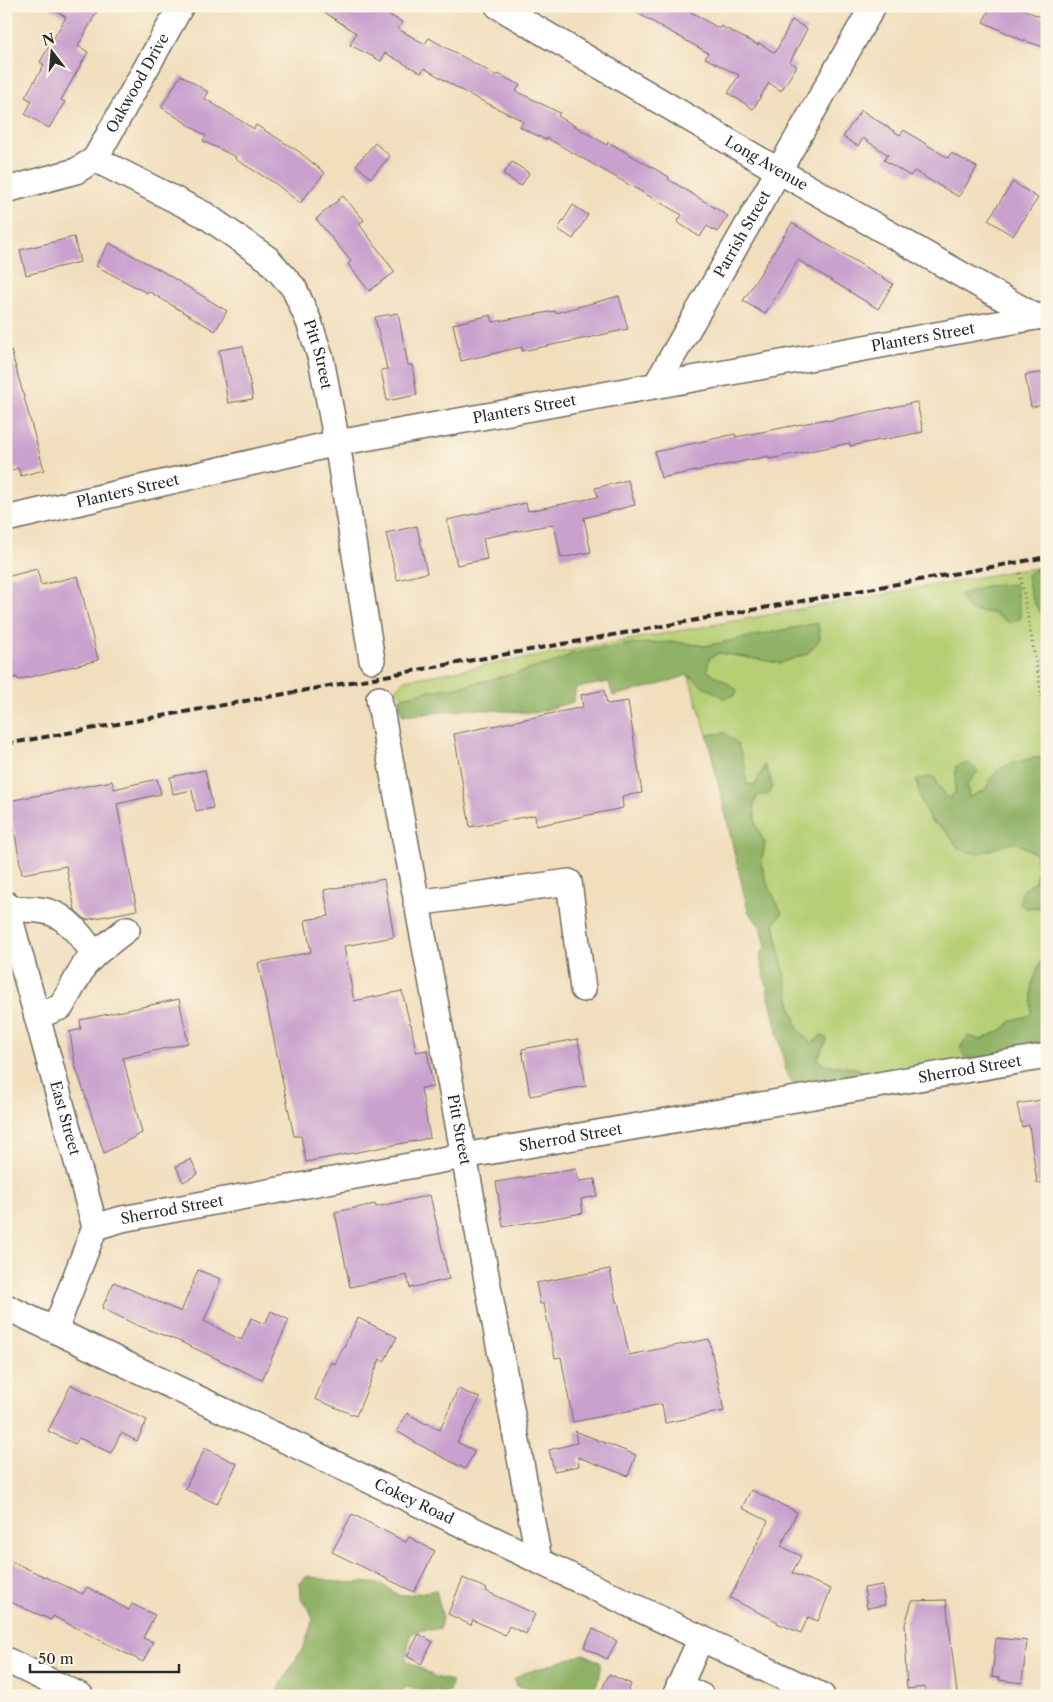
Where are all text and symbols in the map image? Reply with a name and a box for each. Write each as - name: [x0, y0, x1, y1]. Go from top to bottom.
- north arrow: [28, 28, 78, 78]
- text: N: [40, 29, 57, 50]
- street label: Oakwood Drive: [102, 30, 173, 136]
- street label: Long Avenue: [721, 131, 811, 194]
- street label: Parrish Street: [710, 186, 775, 281]
- street label: Pitt Street: [300, 317, 337, 391]
- street label: Planters Street: [870, 318, 977, 356]
- street label: Planters Street: [471, 390, 578, 427]
- street label: Planters Street: [74, 469, 182, 512]
- street label: Sherrod Street: [917, 1050, 1023, 1087]
- street label: East Street: [46, 1078, 85, 1158]
- street label: Pitt Street: [444, 1093, 476, 1167]
- street label: Sherrod Street: [517, 1119, 624, 1155]
- street label: Sherrod Street: [119, 1190, 226, 1228]
- street label: Cokey Road: [371, 1474, 457, 1528]
- scale bar: [30, 1642, 179, 1674]
- text: 50 m: [38, 1649, 74, 1668]

